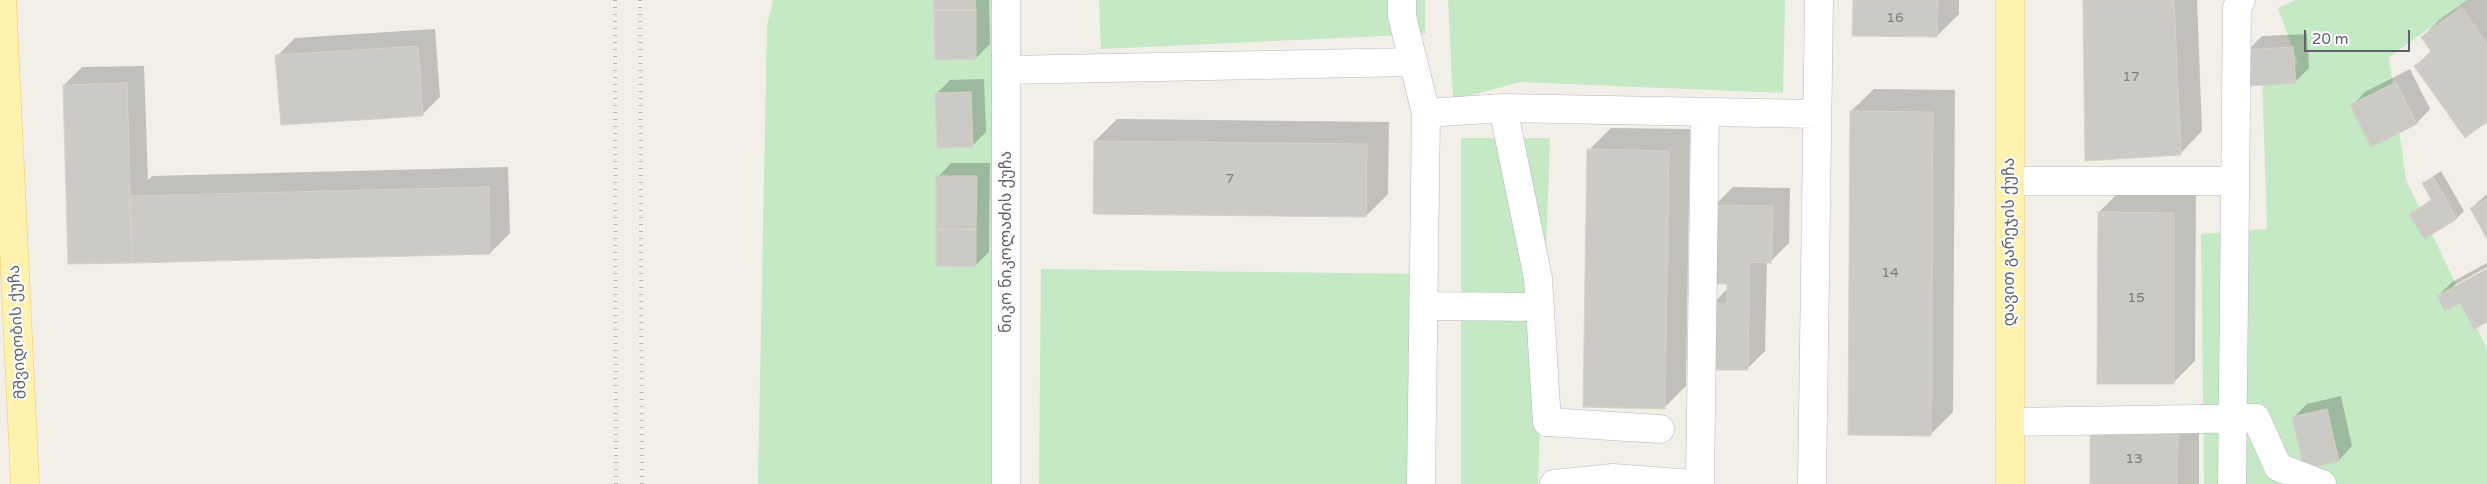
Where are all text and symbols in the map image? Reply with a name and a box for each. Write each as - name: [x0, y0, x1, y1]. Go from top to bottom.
- house number: 16: [1886, 10, 1904, 26]
- scale bar: [2307, 20, 2413, 52]
- text: 20 m: [2312, 30, 2349, 48]
- house number: 17: [2122, 69, 2140, 85]
- street label: ნიკო ნიკოლაძის ქუჩა: [997, 151, 1017, 333]
- street label: დავით გარეჯის ქუჩა: [2000, 158, 2020, 326]
- house number: 7: [1226, 171, 1234, 187]
- street label: მშვიდობის ქუჩა: [5, 264, 31, 400]
- house number: 14: [1881, 265, 1899, 281]
- house number: 15: [2127, 290, 2145, 306]
- house number: 13: [2125, 451, 2143, 467]

